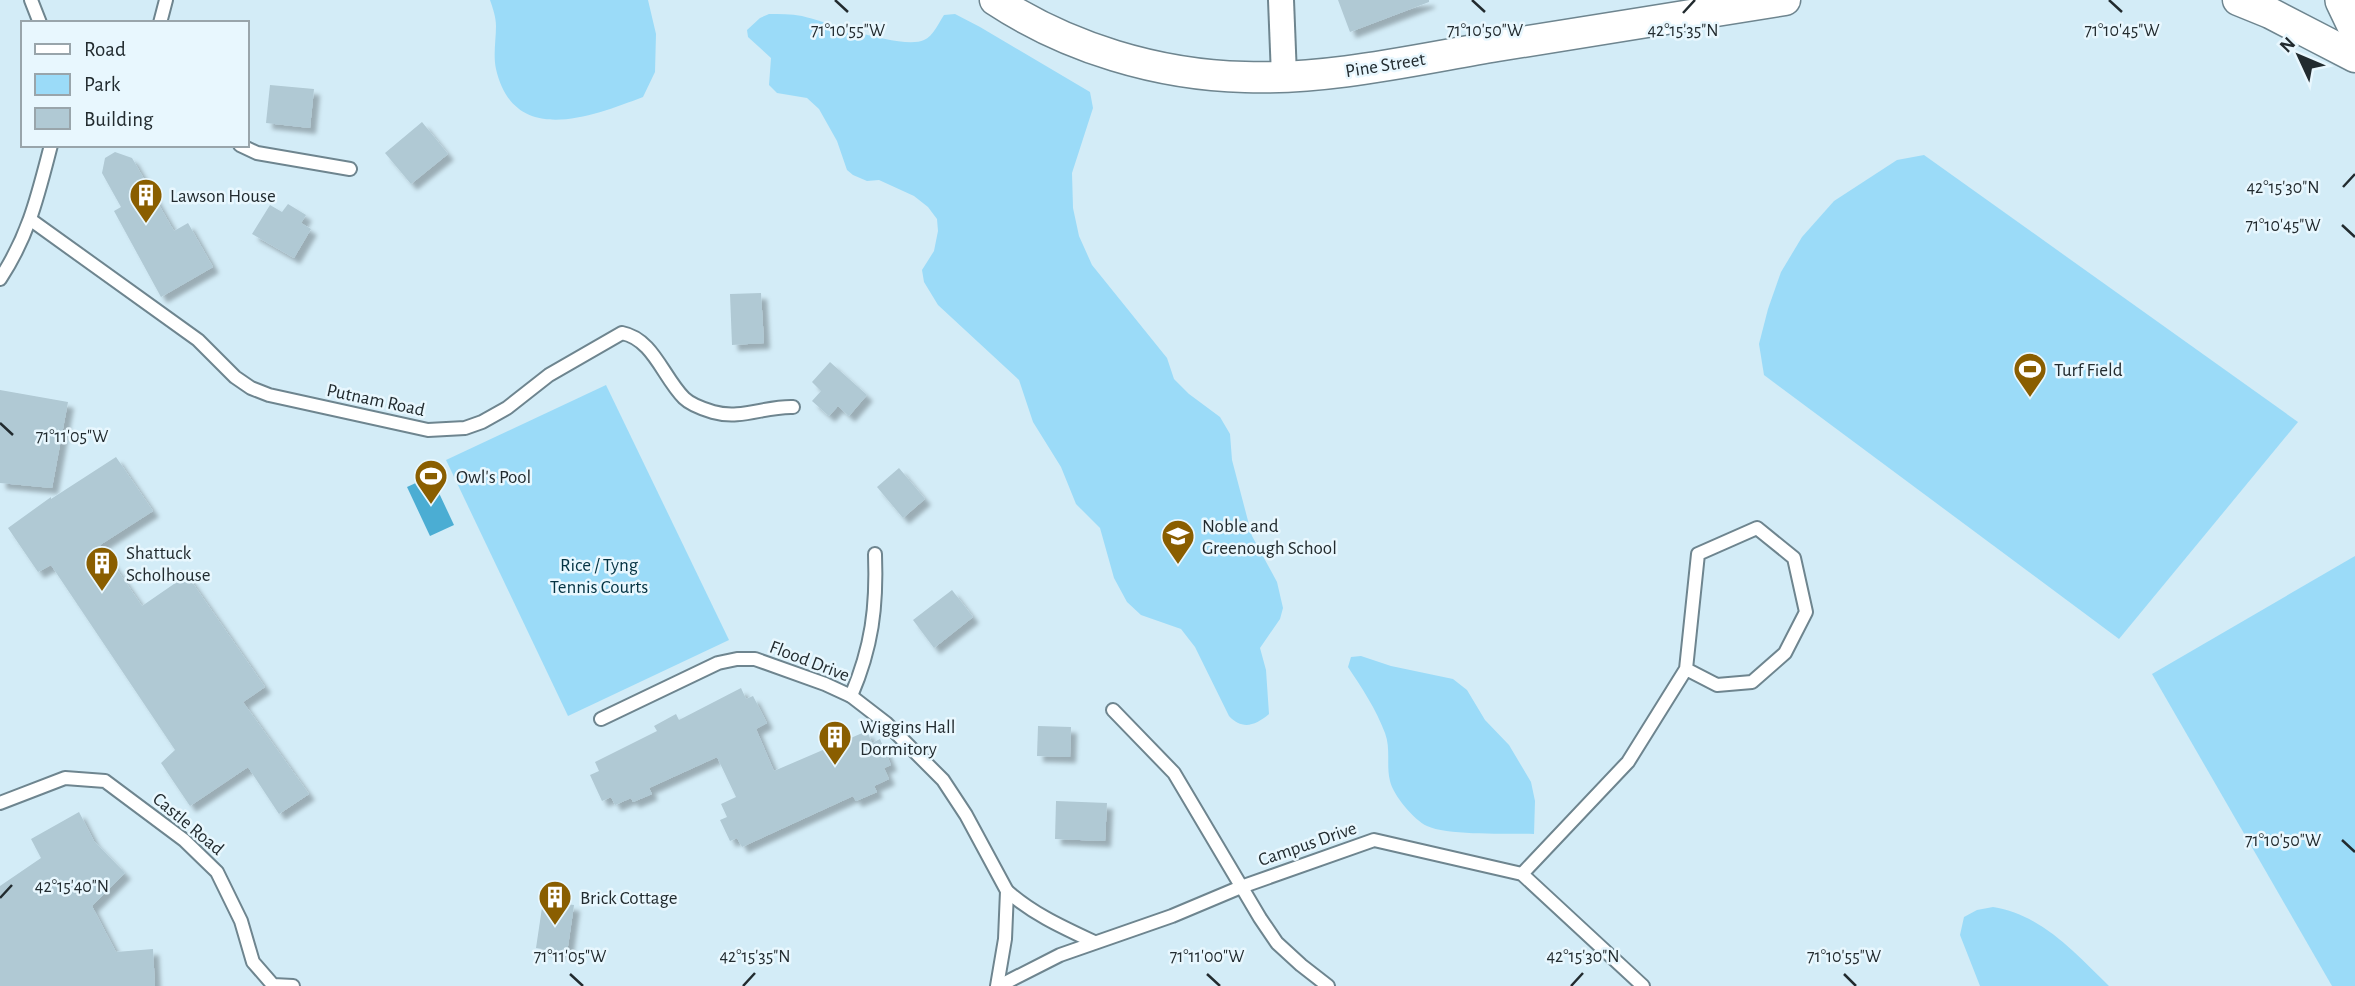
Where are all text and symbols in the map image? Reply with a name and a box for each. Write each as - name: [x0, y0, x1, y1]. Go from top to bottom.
- legend: [21, 21, 248, 147]
- north arrow: [2264, 21, 2334, 91]
- text: 71°10'55"W: [811, 22, 885, 40]
- text: 71°10'50"W: [1447, 22, 1523, 40]
- text: 42°15'35"N: [1647, 22, 1719, 40]
- text: 71°10'45"W: [2084, 22, 2160, 40]
- text: N: [2276, 34, 2299, 57]
- text: Road: [84, 39, 126, 60]
- street label: Pine Street: [1344, 50, 1427, 81]
- text: Park: [84, 74, 121, 95]
- text: Building: [84, 109, 154, 130]
- building icon: Lawson House: [127, 176, 165, 225]
- text: 42°15'30"N: [2246, 179, 2320, 197]
- place label: Lawson House: [170, 187, 276, 206]
- text: 71°10'45"W: [2245, 217, 2321, 235]
- sports icon: Turf Field: [2011, 350, 2049, 399]
- place label: Turf Field: [2054, 361, 2123, 380]
- street label: Putnam Road: [325, 381, 427, 420]
- text: 71°11'05"W: [36, 428, 108, 446]
- sports icon: Owl's Pool: [412, 457, 450, 506]
- place label: Owl's Pool: [456, 468, 531, 487]
- school or university icon: Noble and Greenough School: [1159, 517, 1197, 566]
- place label: Noble and Greenough School: [1202, 517, 1337, 558]
- building icon: Shattuck Scholhouse: [83, 544, 121, 593]
- place label: Shattuck Scholhouse: [126, 544, 211, 585]
- park label: Rice / Tyng Tennis Courts: [550, 556, 648, 597]
- street label: Flood Drive: [767, 637, 852, 685]
- building icon: Wiggins Hall Dormitory: [816, 718, 854, 767]
- place label: Wiggins Hall Dormitory: [860, 718, 955, 759]
- street label: Castle Road: [149, 789, 227, 859]
- street label: Campus Drive: [1256, 819, 1359, 870]
- text: 71°10'50"W: [2245, 832, 2321, 850]
- text: 42°15'40"N: [35, 878, 109, 896]
- building icon: Brick Cottage: [536, 878, 574, 927]
- place label: Brick Cottage: [580, 889, 678, 908]
- text: 71°11'05"W: [534, 948, 606, 966]
- text: 42°15'35"N: [719, 948, 791, 966]
- text: 71°11'00"W: [1170, 948, 1244, 966]
- text: 42°15'30"N: [1546, 948, 1620, 966]
- text: 71°10'55"W: [1807, 948, 1881, 966]

